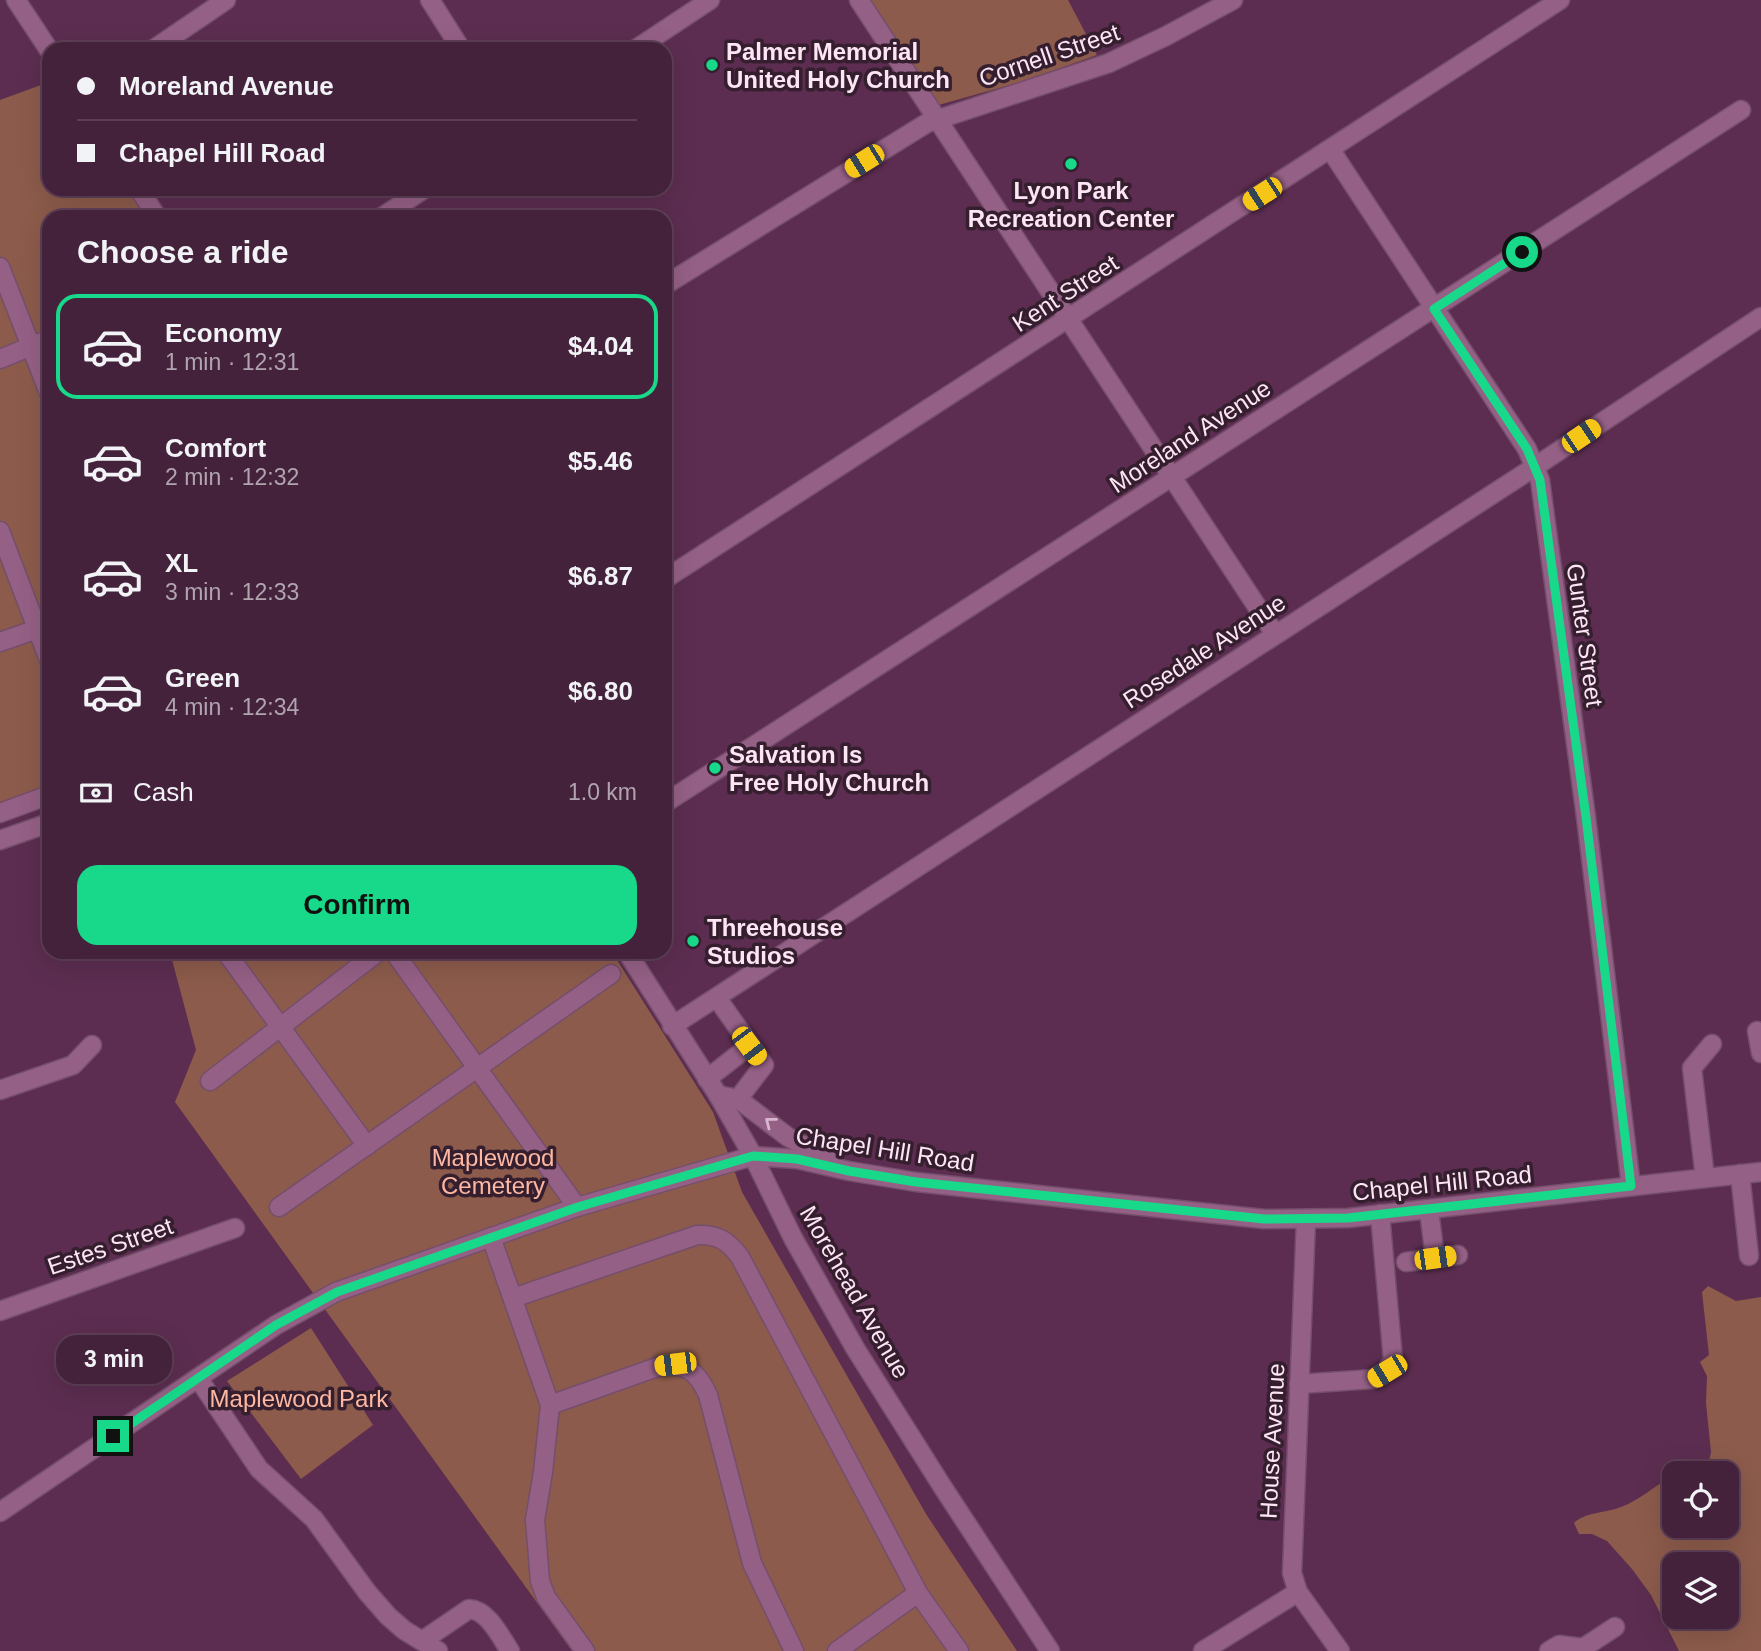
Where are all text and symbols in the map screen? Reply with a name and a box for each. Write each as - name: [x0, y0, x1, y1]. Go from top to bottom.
- street label: Cornell Street: [975, 18, 1123, 92]
- place label: Palmer Memorial United Holy Church: [726, 38, 950, 93]
- marker: Palmer Memorial United Holy Church: [704, 57, 720, 73]
- text: Moreland Avenue: [119, 71, 334, 101]
- text: Chapel Hill Road: [119, 138, 326, 168]
- car: [841, 141, 888, 181]
- marker: Lyon Park Recreation Center: [1063, 156, 1079, 172]
- car: [1239, 174, 1286, 214]
- place label: Lyon Park Recreation Center: [968, 177, 1174, 232]
- text: Choose a ride: [77, 234, 289, 270]
- route start: [1506, 236, 1538, 268]
- street label: Kent Street: [1007, 249, 1123, 337]
- icon: car: [81, 315, 144, 378]
- text: Economy: [165, 318, 282, 348]
- text: $4.04: [568, 331, 633, 361]
- text: 1 min · 12:31: [165, 349, 299, 375]
- street label: Moreland Avenue: [1104, 374, 1276, 498]
- car: [1558, 416, 1605, 456]
- icon: car: [81, 430, 144, 493]
- text: Comfort: [165, 433, 266, 463]
- text: $5.46: [568, 446, 633, 476]
- text: 2 min · 12:32: [165, 464, 299, 490]
- icon: car: [81, 545, 144, 608]
- text: XL: [165, 548, 198, 578]
- text: $6.87: [568, 561, 633, 591]
- street label: Gunter Street: [1562, 562, 1608, 709]
- text: 3 min · 12:33: [165, 579, 299, 605]
- street label: Rosedale Avenue: [1118, 589, 1290, 713]
- icon: car: [81, 660, 144, 723]
- text: Green: [165, 663, 240, 693]
- text: $6.80: [568, 676, 633, 706]
- text: 4 min · 12:34: [165, 694, 299, 720]
- place label: Salvation Is Free Holy Church: [729, 741, 929, 796]
- marker: Salvation Is Free Holy Church: [707, 760, 723, 776]
- icon: cash: [77, 774, 115, 812]
- text: Cash: [133, 777, 194, 807]
- text: 1.0 km: [568, 779, 637, 805]
- button: Confirm: [77, 865, 637, 945]
- place label: Threehouse Studios: [707, 914, 843, 969]
- marker: Threehouse Studios: [685, 933, 701, 949]
- car: [728, 1023, 771, 1069]
- one-way arrow: [765, 1118, 778, 1131]
- street label: Chapel Hill Road: [794, 1122, 976, 1176]
- park label: Maplewood Cemetery: [432, 1144, 554, 1199]
- street label: Chapel Hill Road: [1351, 1160, 1533, 1206]
- street label: Morehead Avenue: [795, 1201, 915, 1383]
- street label: Estes Street: [44, 1212, 177, 1280]
- car: [1413, 1245, 1458, 1271]
- callout: 3 min: [55, 1334, 171, 1384]
- text: 3 min: [84, 1346, 144, 1372]
- car: [653, 1351, 698, 1377]
- car: [1364, 1351, 1411, 1391]
- street label: House Avenue: [1254, 1363, 1290, 1519]
- park label: Maplewood Park: [210, 1385, 389, 1412]
- route end: [97, 1420, 129, 1452]
- map controls: [1662, 1461, 1739, 1629]
- button: locate: [1662, 1461, 1739, 1538]
- button: layers: [1662, 1552, 1739, 1629]

